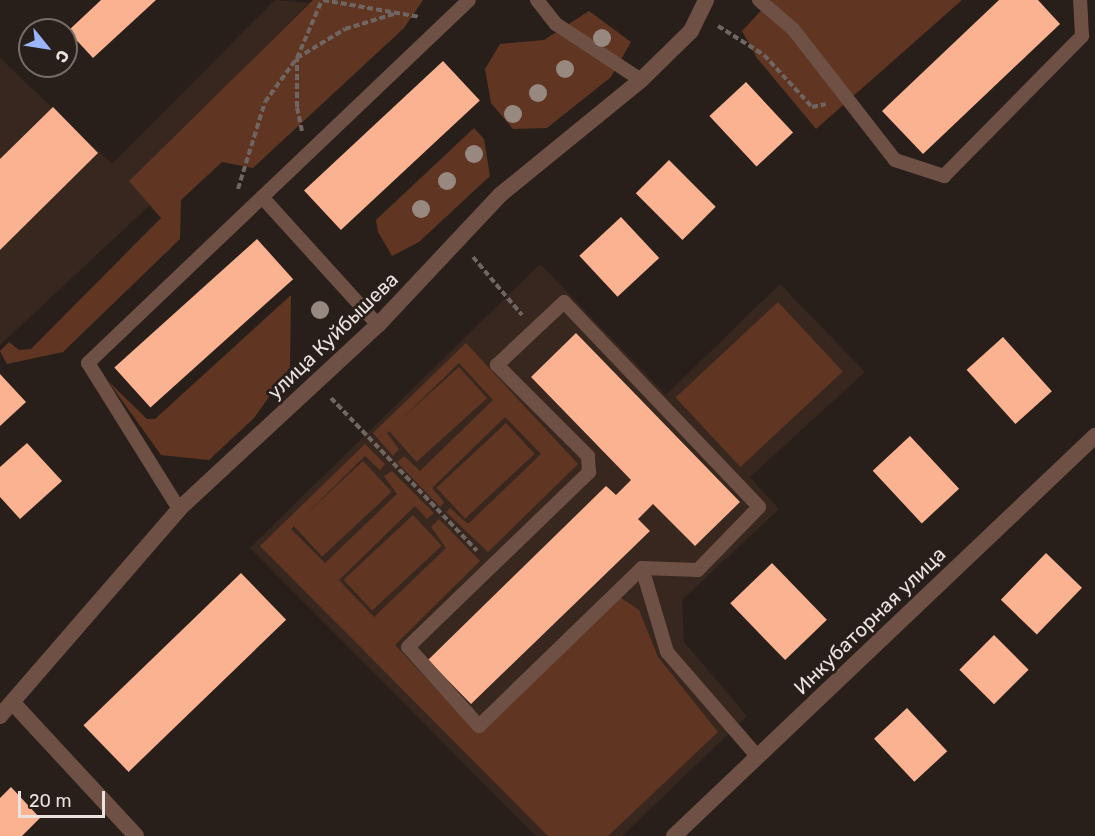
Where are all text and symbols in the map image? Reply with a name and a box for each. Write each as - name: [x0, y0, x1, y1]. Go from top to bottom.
- north arrow: [18, 18, 78, 78]
- text: С: [51, 47, 73, 66]
- street label: улица Куйбышева: [263, 268, 403, 404]
- street label: Инкубаторная улица: [789, 542, 951, 700]
- scale bar: [21, 779, 108, 817]
- text: 20 m: [29, 790, 71, 812]

